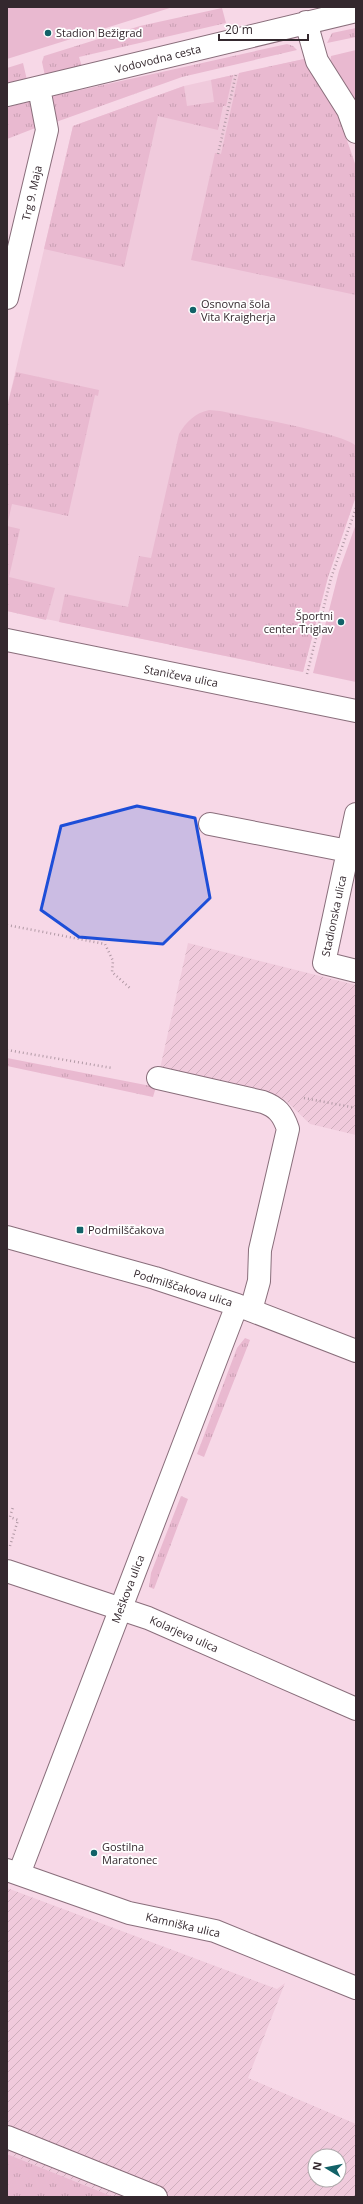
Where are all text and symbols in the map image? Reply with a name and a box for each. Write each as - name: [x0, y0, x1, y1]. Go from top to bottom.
- scale bar: [219, 16, 308, 42]
- text: 20 m: [225, 21, 253, 38]
- place label: Stadion Bežigrad: [56, 25, 142, 40]
- marker: Stadion Bežigrad: [43, 28, 53, 38]
- street label: Vodovodna cesta: [113, 41, 202, 76]
- street label: Trg 9. Maja: [18, 164, 45, 222]
- place label: Osnovna šola Vita Kraigherja: [201, 296, 276, 324]
- marker: Osnovna šola Vita Kraigherja: [188, 305, 198, 315]
- place label: Športni center Triglav: [264, 608, 333, 636]
- marker: Športni center Triglav: [336, 617, 346, 627]
- street label: Staničeva ulica: [143, 661, 219, 690]
- street label: Stadionska ulica: [318, 874, 349, 958]
- place label: Podmilščakova: [88, 1222, 164, 1237]
- marker: Podmilščakova: [75, 1225, 85, 1235]
- street label: Podmilščakova ulica: [132, 1265, 235, 1310]
- street label: Meškova ulica: [108, 1553, 147, 1625]
- street label: Kolarjeva ulica: [147, 1612, 221, 1655]
- place label: Gostilna Maratonec: [102, 1839, 157, 1867]
- marker: Gostilna Maratonec: [89, 1848, 99, 1858]
- street label: Kamniška ulica: [144, 1909, 222, 1940]
- north arrow: [307, 2148, 347, 2188]
- text: N: [308, 2160, 325, 2172]

